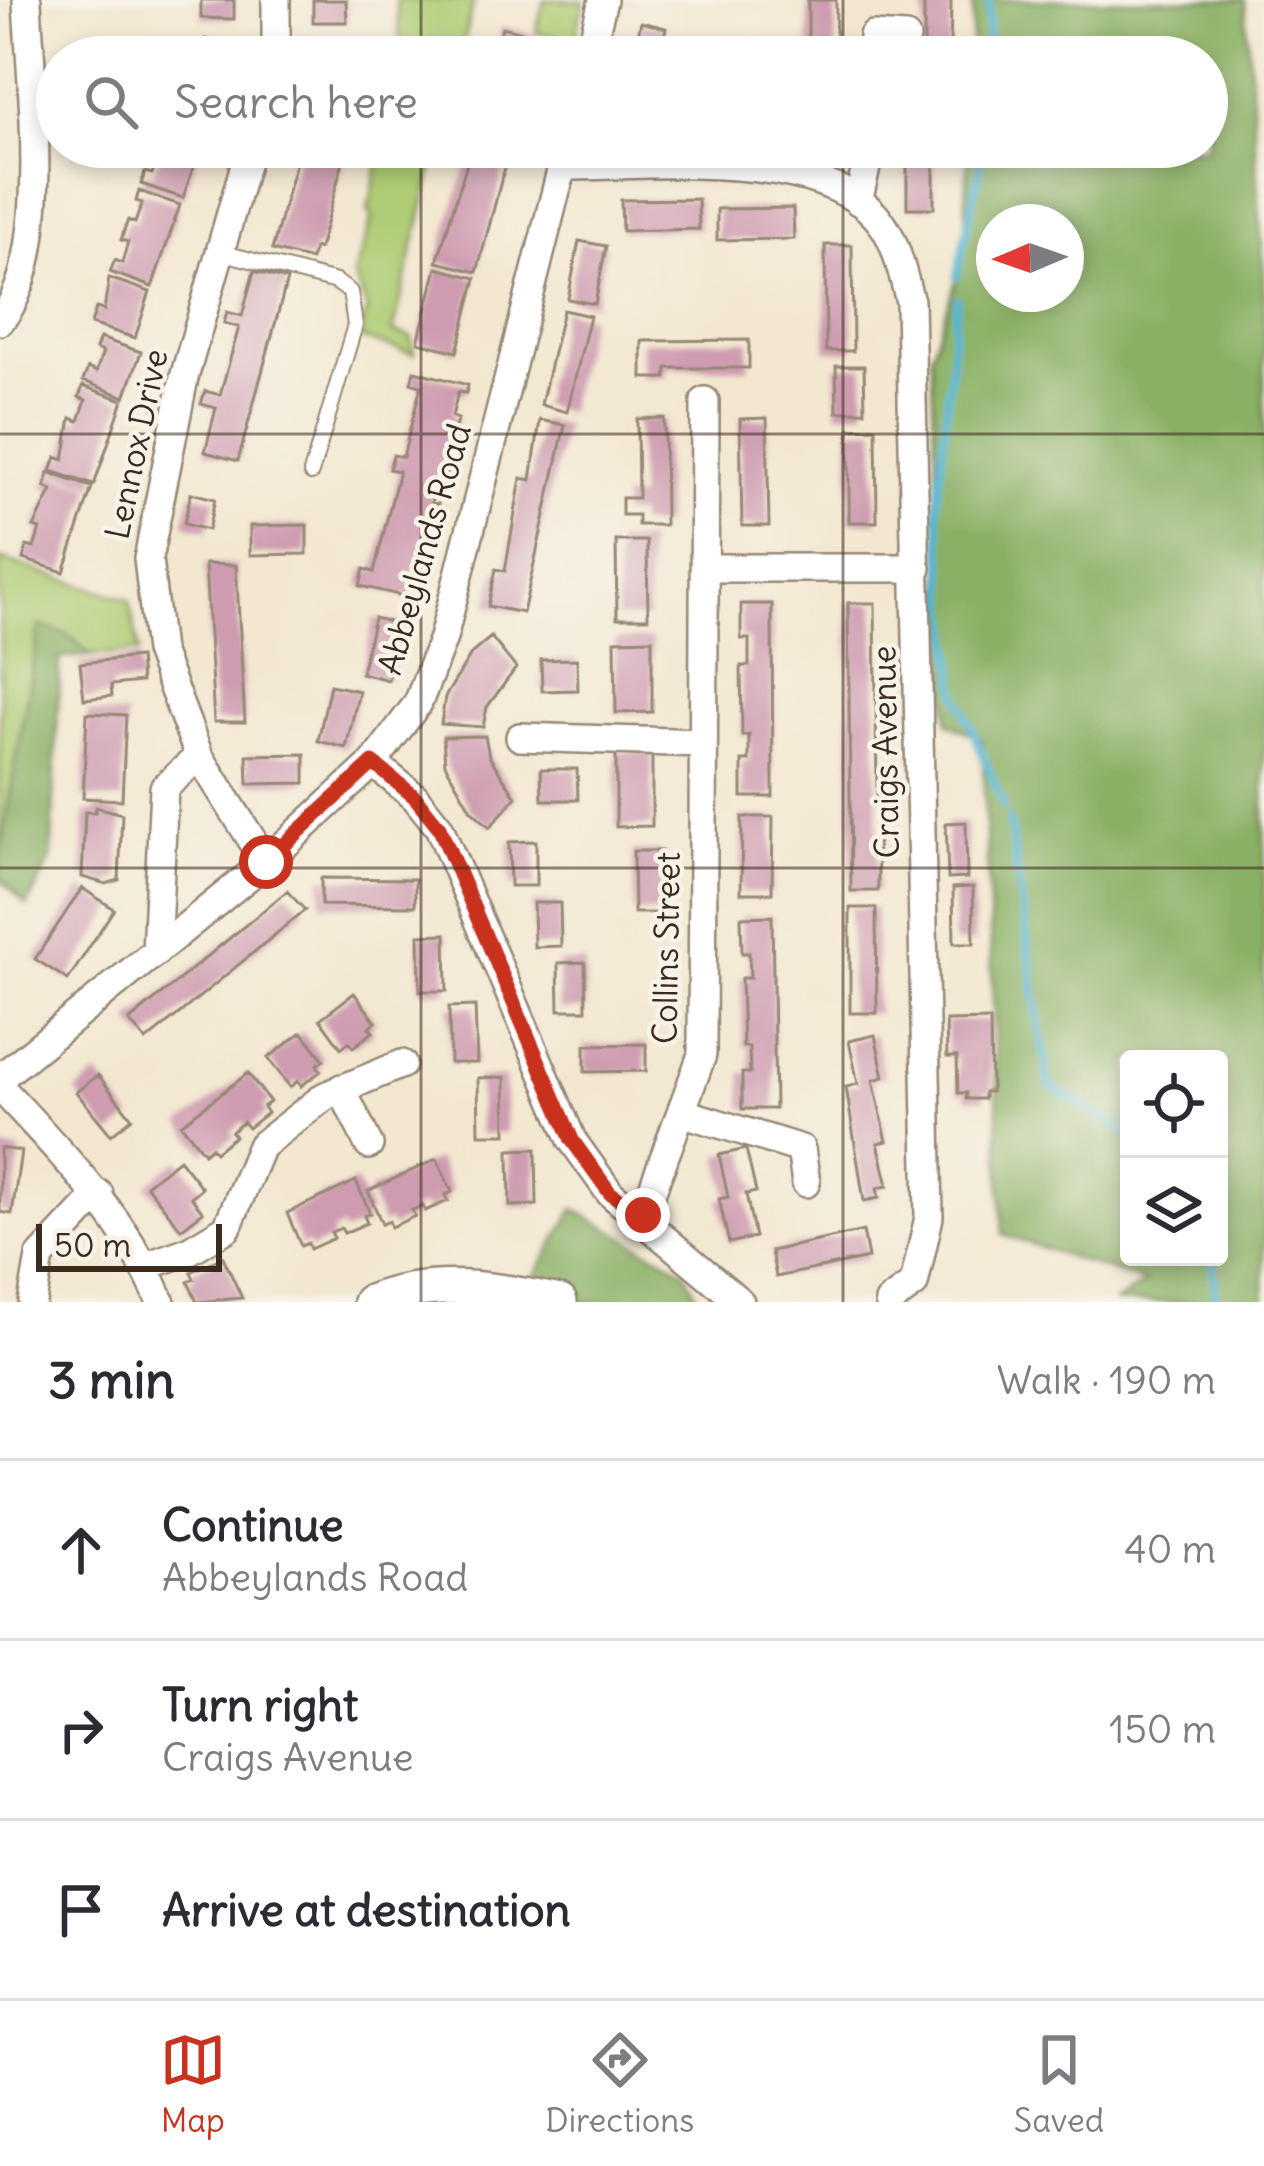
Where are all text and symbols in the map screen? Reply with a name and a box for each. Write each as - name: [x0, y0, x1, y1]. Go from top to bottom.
- search box: [36, 36, 1228, 168]
- icon: search: [78, 69, 144, 135]
- text: Search here: [174, 74, 418, 130]
- north arrow: [976, 204, 1084, 312]
- street label: Lennox Drive: [95, 345, 177, 543]
- street label: Abbeylands Road: [368, 419, 480, 679]
- street label: Craigs Avenue: [862, 645, 908, 859]
- route start: [239, 835, 293, 889]
- street label: Collins Street: [643, 852, 689, 1044]
- map controls: [1120, 1050, 1228, 1266]
- button: locate: [1120, 1050, 1228, 1158]
- button: layers: [1120, 1158, 1228, 1266]
- route end: [616, 1188, 670, 1242]
- scale bar: [36, 1218, 222, 1271]
- text: 50 m: [54, 1224, 131, 1266]
- text: 3 min: [48, 1348, 175, 1412]
- text: Walk · 190 m: [997, 1356, 1216, 1405]
- text: Continue: [162, 1497, 344, 1553]
- icon: ahead: [48, 1517, 114, 1583]
- text: 40 m: [1124, 1525, 1216, 1574]
- text: Abbeylands Road: [162, 1553, 468, 1602]
- text: Turn right: [162, 1677, 358, 1733]
- icon: right: [48, 1697, 114, 1763]
- text: 150 m: [1109, 1705, 1216, 1754]
- text: Craigs Avenue: [162, 1733, 413, 1782]
- icon: arrive: [48, 1877, 114, 1943]
- text: Arrive at destination: [162, 1882, 571, 1938]
- tab: Map: [160, 2027, 226, 2141]
- tab: Directions: [545, 2027, 694, 2141]
- tab: Saved: [1014, 2027, 1104, 2141]

